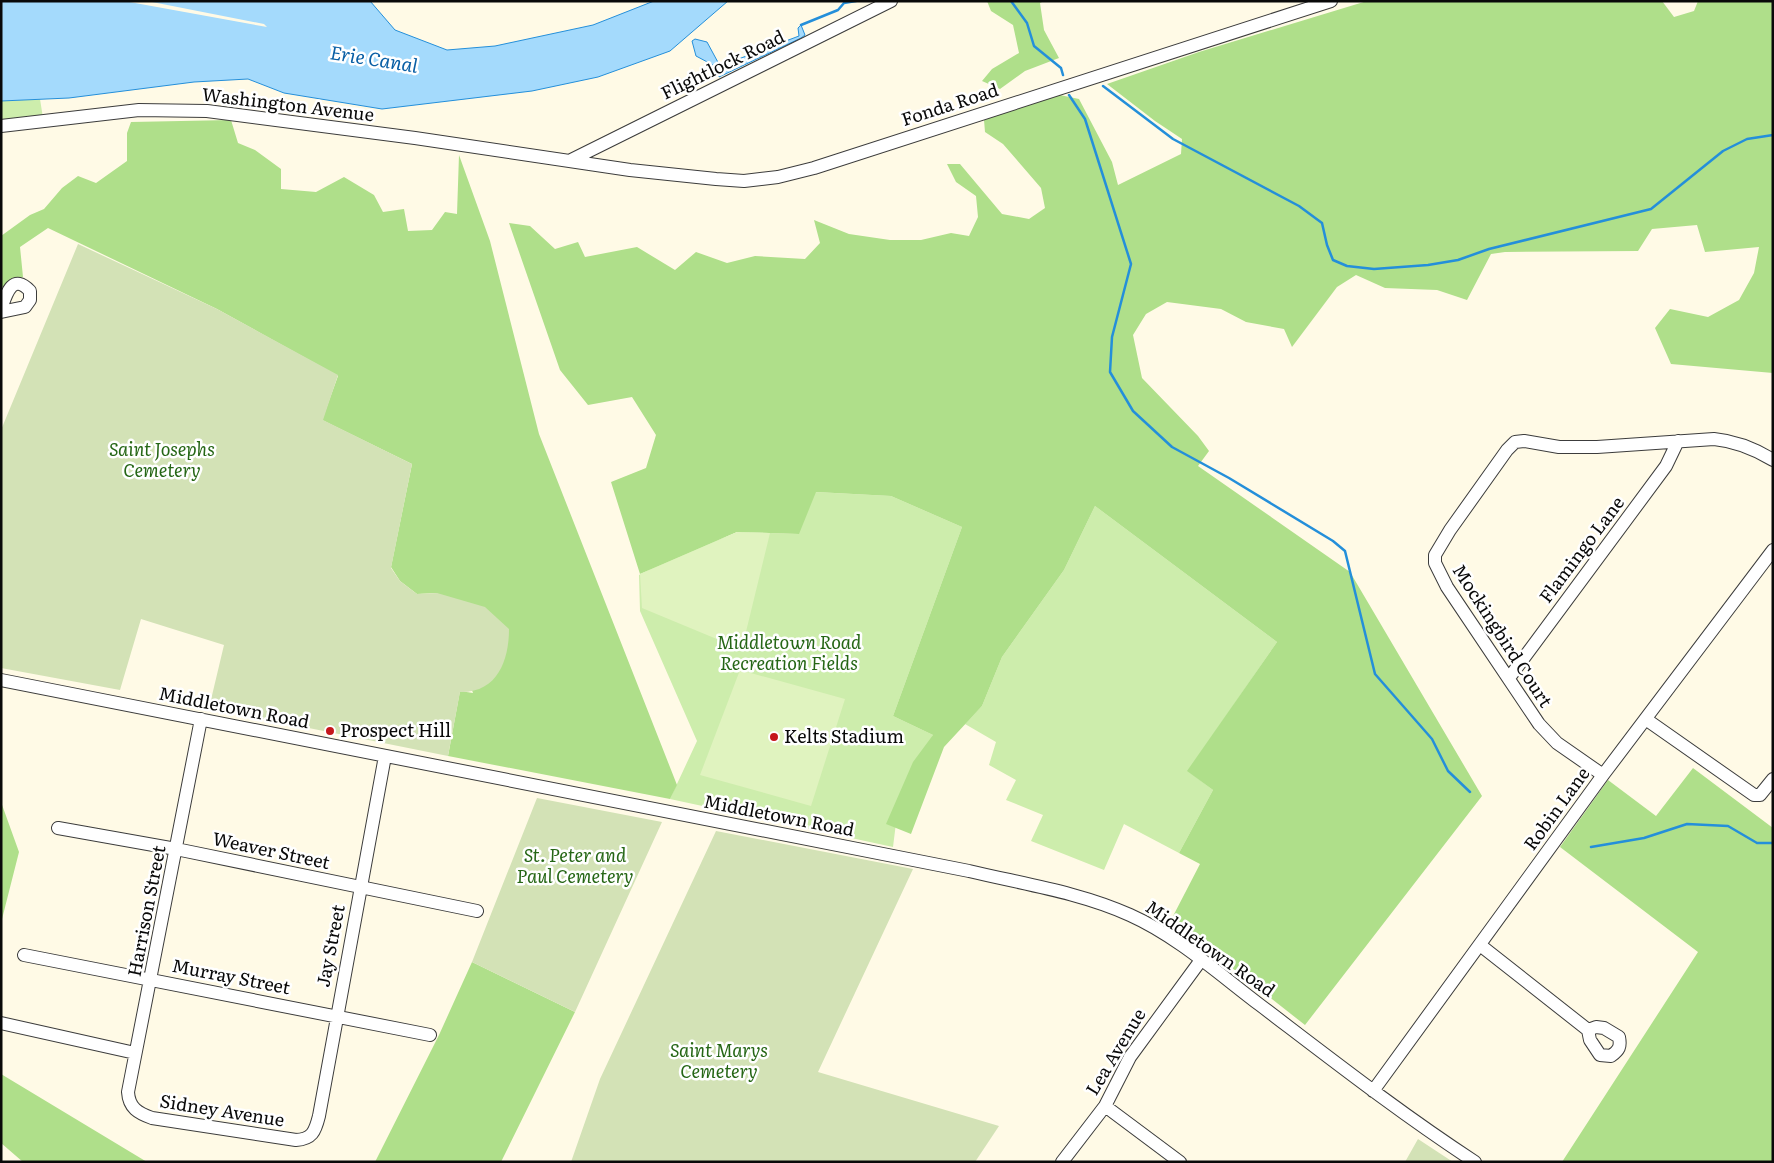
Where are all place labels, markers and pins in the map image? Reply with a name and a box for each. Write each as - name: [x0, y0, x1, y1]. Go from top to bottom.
- place label: Prospect Hill: [340, 716, 451, 743]
- place label: Kelts Stadium: [784, 722, 904, 749]
- marker: Prospect Hill: [324, 725, 336, 737]
- marker: Kelts Stadium: [768, 731, 780, 743]

